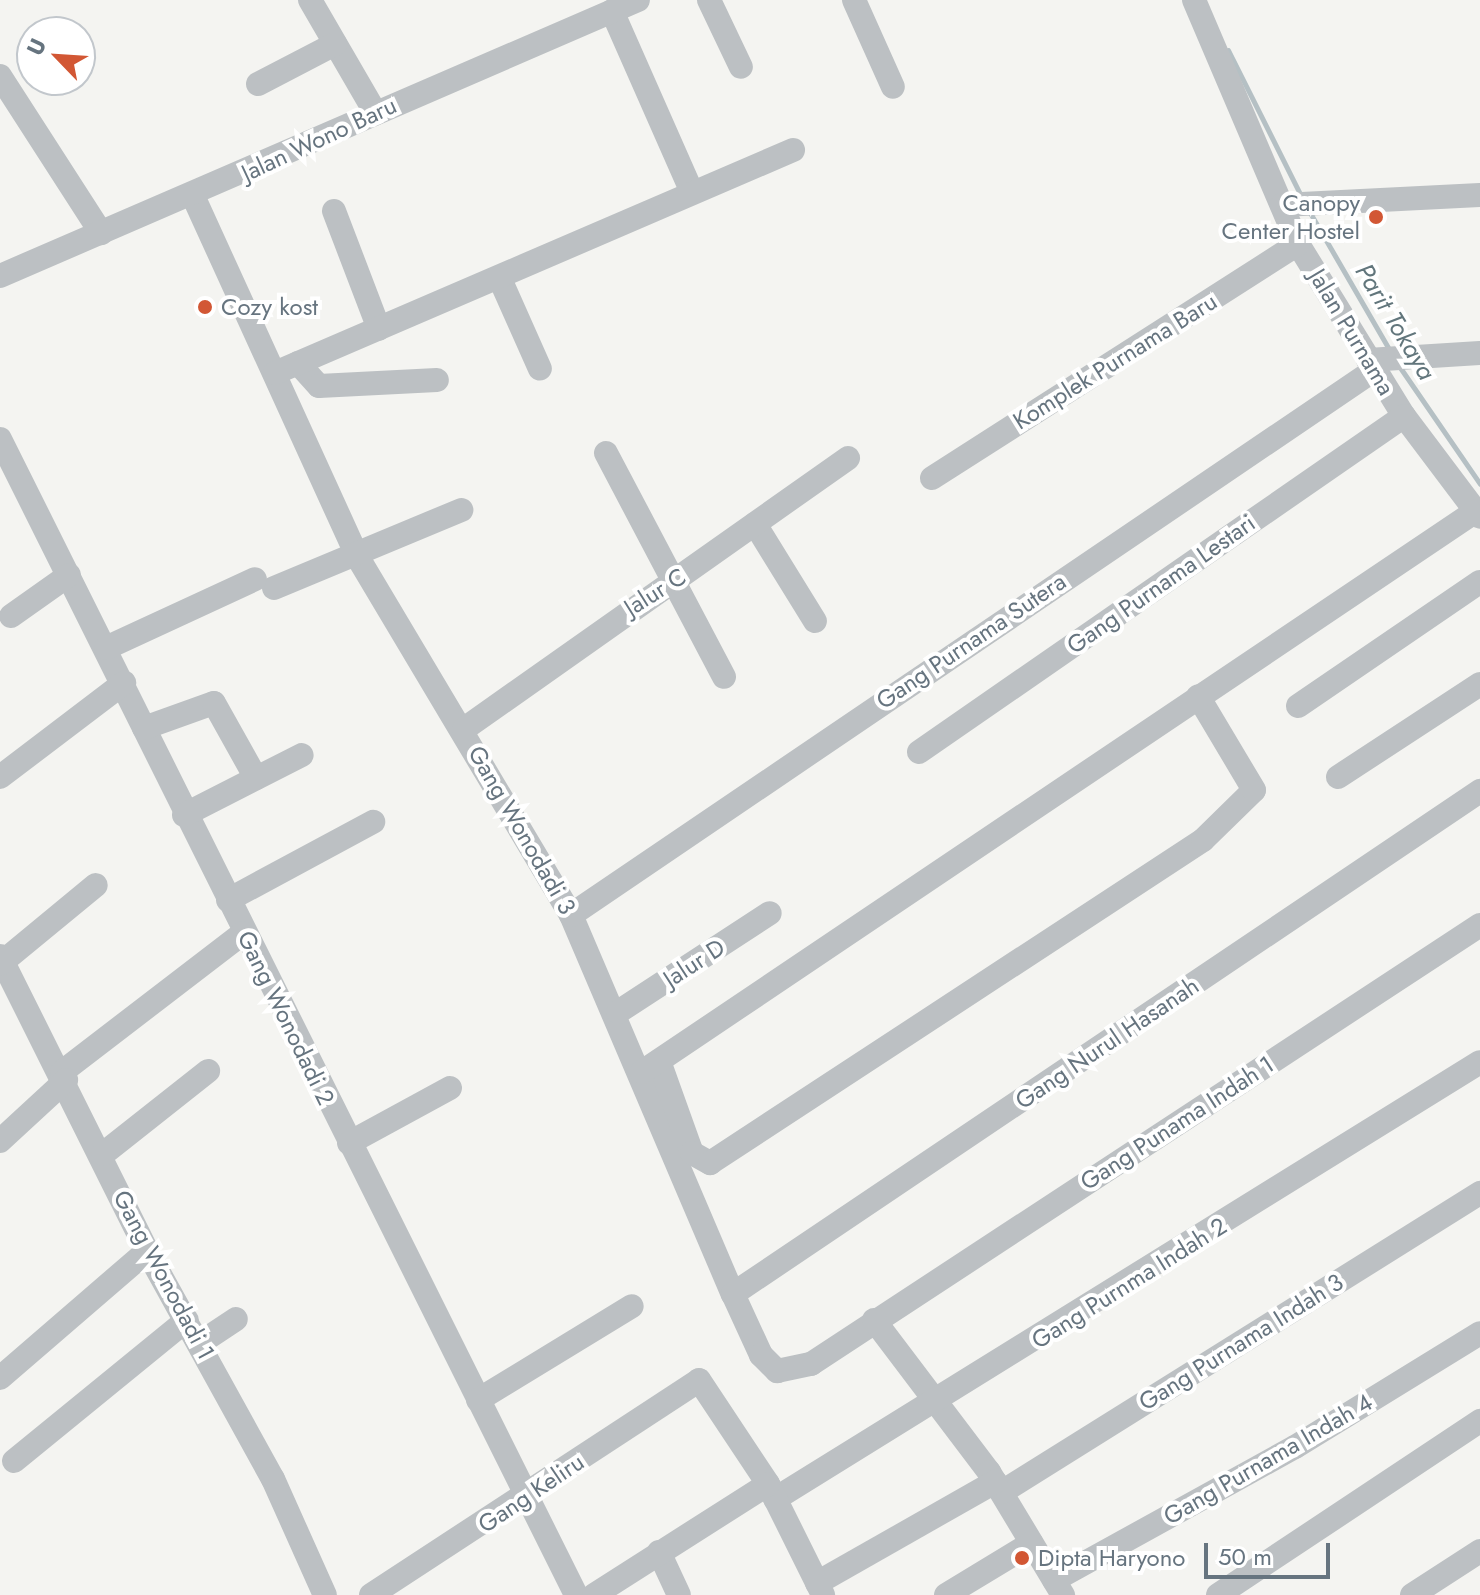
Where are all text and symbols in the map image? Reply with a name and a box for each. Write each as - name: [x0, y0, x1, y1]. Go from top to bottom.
- north arrow: [16, 16, 96, 96]
- text: U: [18, 33, 54, 60]
- street label: Jalan Wono Baru: [237, 90, 401, 188]
- place label: Canopy Center Hostel: [1221, 189, 1360, 245]
- marker: Canopy Center Hostel: [1367, 208, 1385, 226]
- water label: Parit Tokaya: [1348, 258, 1442, 386]
- street label: Jalan Purnama: [1303, 264, 1401, 400]
- street label: Komplek Purnama Baru: [1008, 287, 1222, 435]
- place label: Cozy kost: [221, 293, 318, 321]
- marker: Cozy kost: [196, 298, 214, 316]
- street label: Gang Purnama Lestari: [1061, 508, 1261, 660]
- street label: Jalur C: [619, 562, 691, 622]
- street label: Gang Purnama Sutera: [871, 567, 1071, 715]
- street label: Gang Wonodadi 3: [462, 741, 582, 919]
- street label: Gang Wonodadi 2: [231, 926, 341, 1110]
- street label: Jalur D: [658, 933, 730, 993]
- street label: Gang Nurul Hasanah: [1010, 971, 1204, 1115]
- street label: Gang Punama Indah 1: [1075, 1050, 1279, 1196]
- street label: Gang Wonodadi 1: [107, 1186, 221, 1364]
- street label: Gang Purnma Indah 2: [1026, 1211, 1232, 1355]
- street label: Gang Purnama Indah 3: [1134, 1267, 1348, 1417]
- street label: Gang Purnama Indah 4: [1159, 1387, 1377, 1531]
- street label: Gang Keliru: [473, 1447, 589, 1539]
- scale bar: [1208, 1527, 1334, 1577]
- text: 50 m: [1218, 1539, 1272, 1574]
- place label: Dipta Haryono: [1038, 1544, 1185, 1572]
- marker: Dipta Haryono: [1013, 1549, 1031, 1567]

